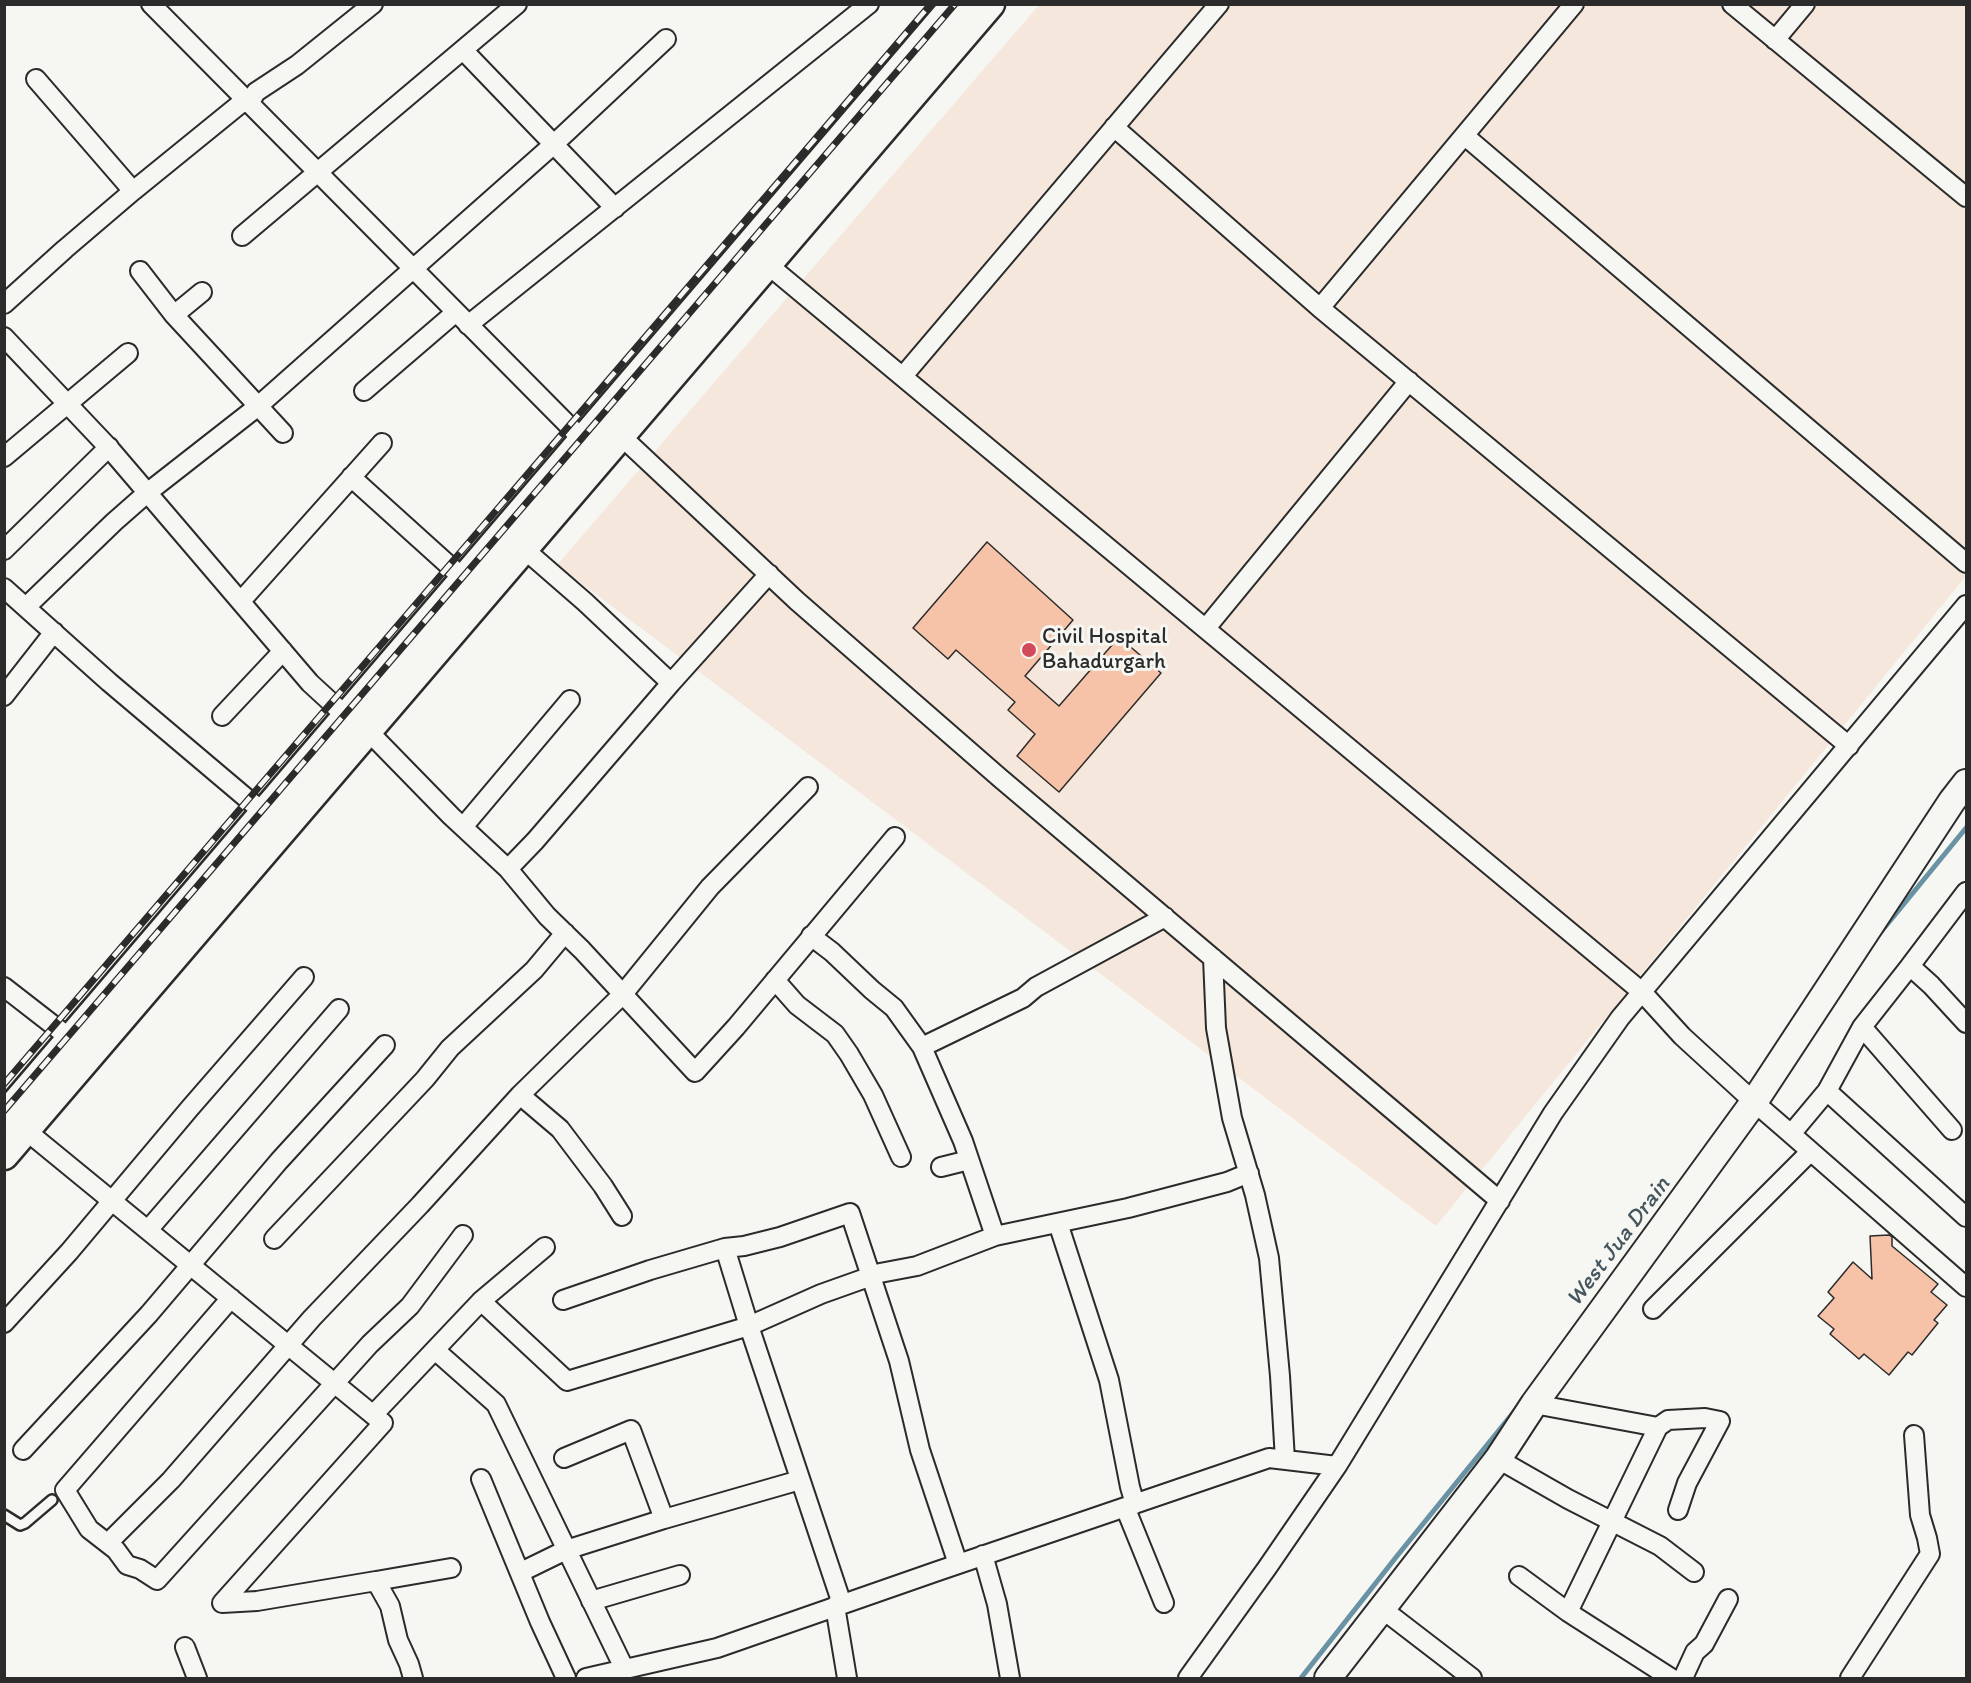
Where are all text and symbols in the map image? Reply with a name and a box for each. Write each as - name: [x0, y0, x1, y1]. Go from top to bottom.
- place label: Civil Hospital Bahadurgarh: [1042, 624, 1167, 676]
- marker: Civil Hospital Bahadurgarh: [1020, 641, 1038, 659]
- water label: West Jua Drain: [1561, 1171, 1677, 1313]

